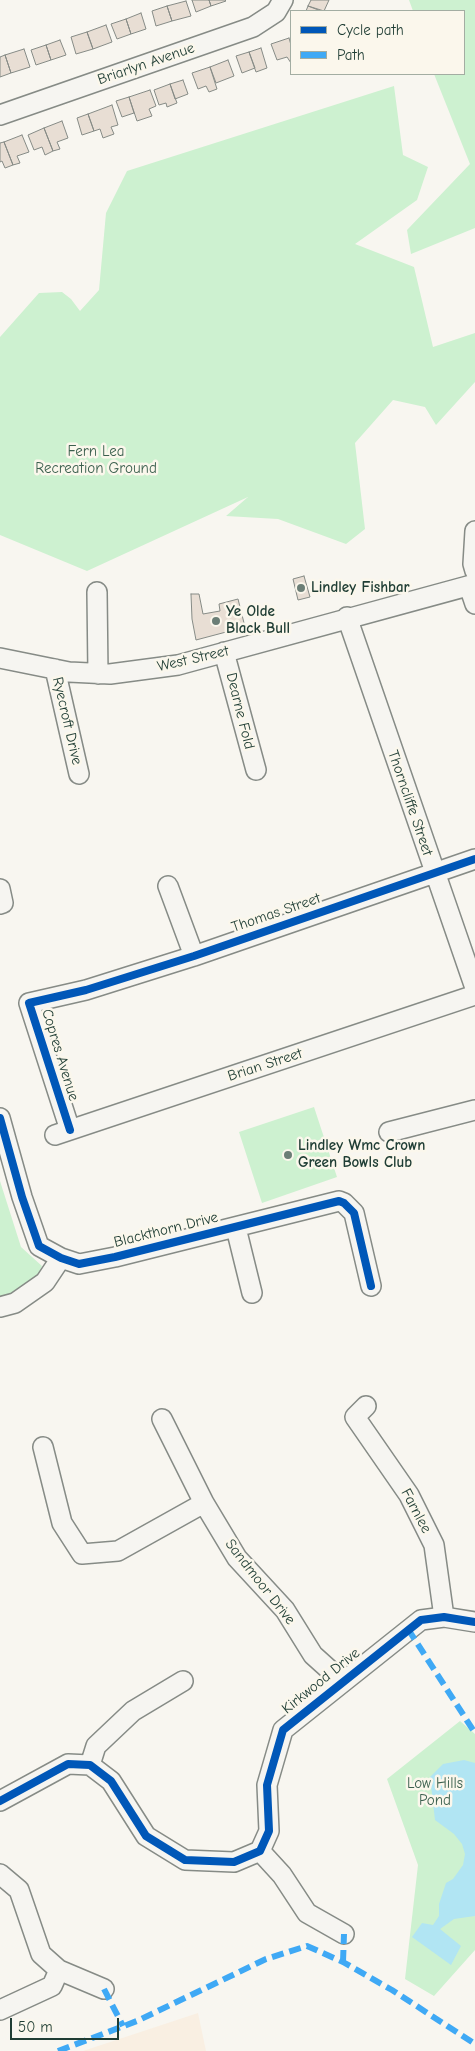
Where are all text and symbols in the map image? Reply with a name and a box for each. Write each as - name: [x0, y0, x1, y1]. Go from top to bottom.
- legend: [290, 10, 465, 75]
- text: Cycle path: [337, 21, 404, 39]
- street label: Briarlyn Avenue: [95, 39, 197, 89]
- text: Path: [337, 46, 365, 64]
- park label: Fern Lea Recreation Ground: [35, 443, 157, 478]
- place label: Lindley Fishbar: [311, 579, 410, 597]
- marker: Lindley Fishbar: [295, 582, 307, 594]
- place label: Ye Olde Black Bull: [226, 603, 290, 638]
- marker: Ye Olde Black Bull: [210, 615, 222, 627]
- street label: West Street: [156, 642, 230, 676]
- street label: Dearne Fold: [222, 671, 258, 751]
- street label: Ryecroft Drive: [48, 675, 86, 767]
- street label: Thorncliffe Street: [384, 748, 436, 858]
- street label: Thomas Street: [229, 889, 323, 937]
- street label: Copres Avenue: [37, 1007, 83, 1103]
- street label: Brian Street: [225, 1045, 305, 1085]
- place label: Lindley Wmc Crown Green Bowls Club: [298, 1137, 426, 1172]
- marker: Lindley Wmc Crown Green Bowls Club: [282, 1149, 294, 1161]
- street label: Blackthorn Drive: [112, 1208, 220, 1252]
- street label: Farnlee: [397, 1486, 435, 1536]
- street label: Sandmoor Drive: [221, 1536, 299, 1628]
- street label: Kirkwood Drive: [278, 1644, 364, 1718]
- park label: Low Hills Pond: [407, 1775, 463, 1810]
- scale bar: [12, 2008, 121, 2040]
- text: 50 m: [18, 2018, 53, 2036]

